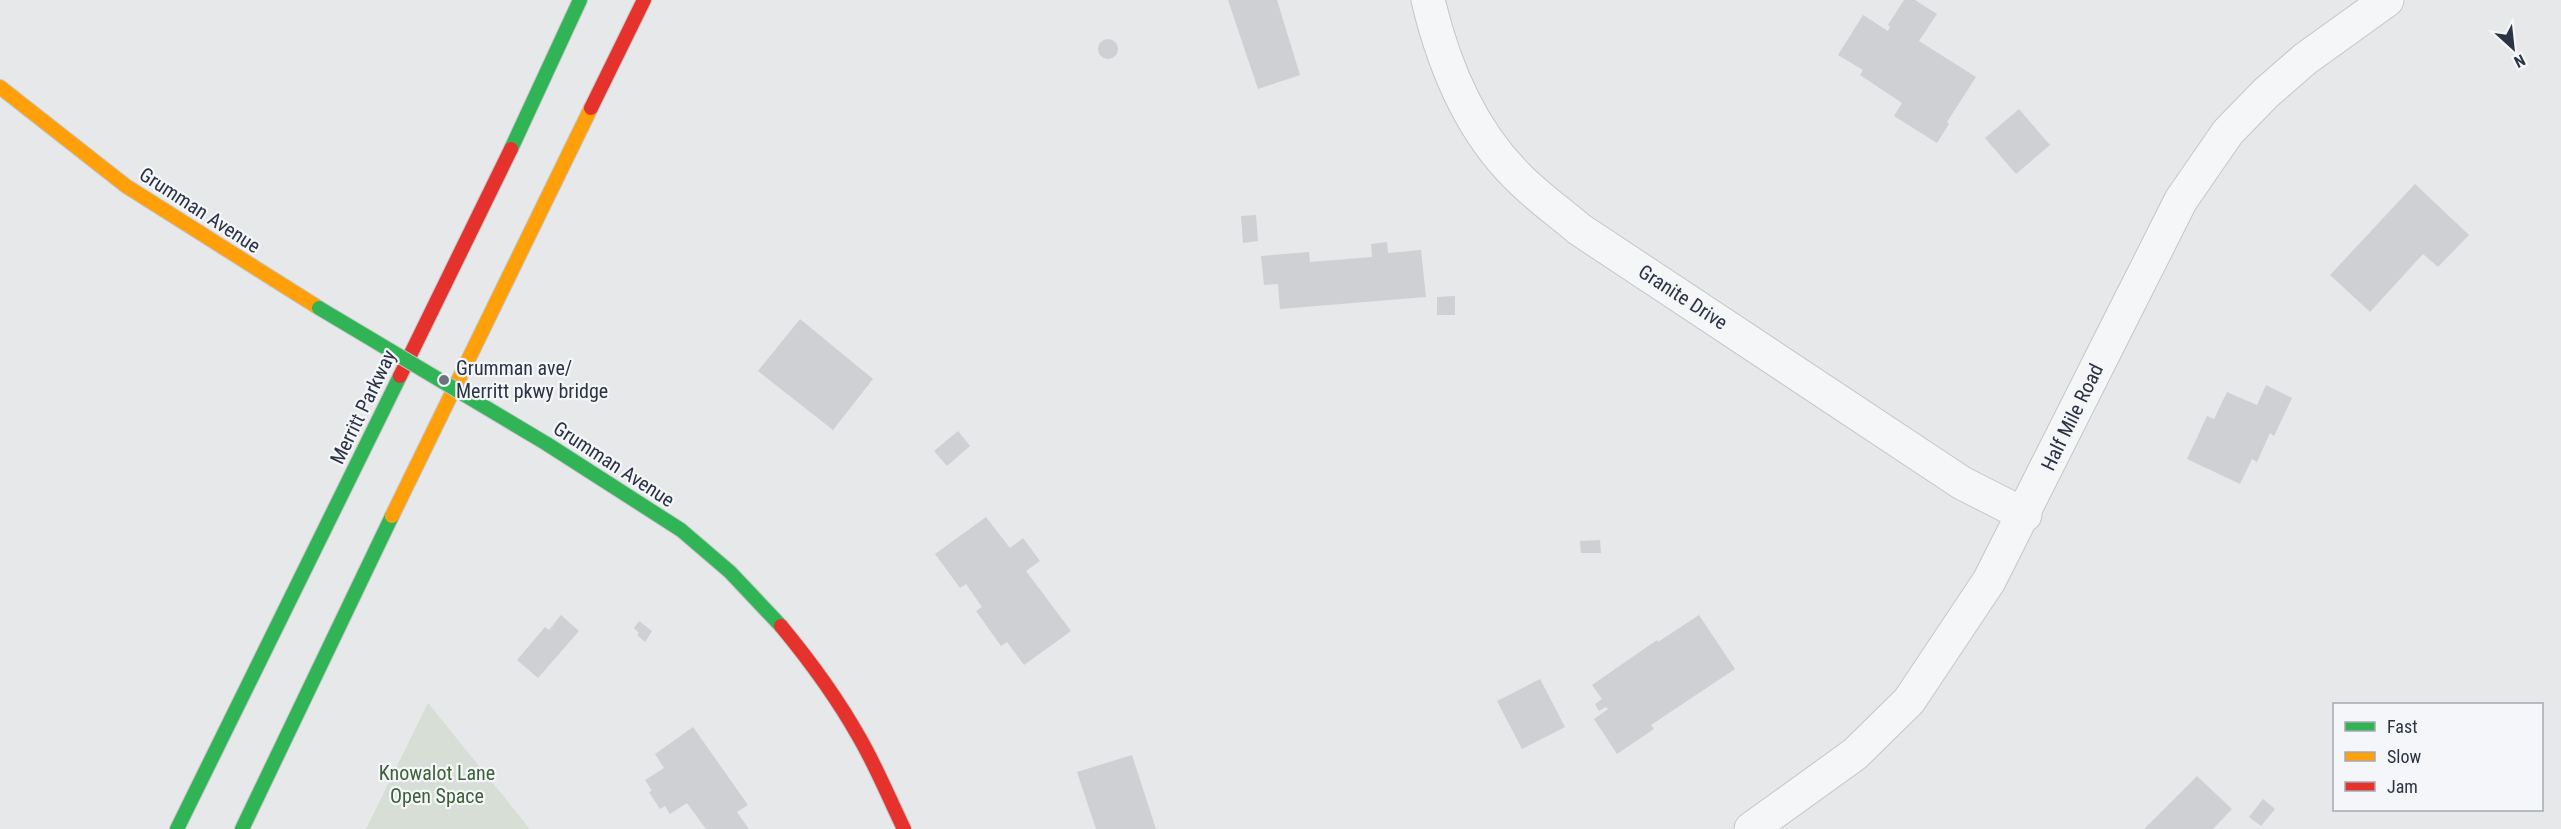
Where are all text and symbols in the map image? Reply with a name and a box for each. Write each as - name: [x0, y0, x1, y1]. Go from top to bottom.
- north arrow: [2483, 18, 2543, 78]
- text: N: [2511, 50, 2528, 72]
- street label: Grumman Avenue: [135, 162, 265, 258]
- street label: Granite Drive: [1634, 259, 1732, 335]
- street label: Merritt Parkway: [325, 346, 401, 468]
- place label: Grumman ave/ Merritt pkwy bridge: [456, 356, 608, 403]
- street label: Half Mile Road: [2036, 360, 2108, 474]
- marker: Grumman ave/ Merritt pkwy bridge: [437, 373, 451, 387]
- street label: Grumman Avenue: [549, 416, 679, 512]
- legend: [2333, 703, 2543, 811]
- text: Fast: [2387, 716, 2418, 737]
- text: Slow: [2387, 746, 2422, 767]
- park label: Knowalot Lane Open Space: [379, 761, 495, 808]
- text: Jam: [2387, 776, 2418, 797]

